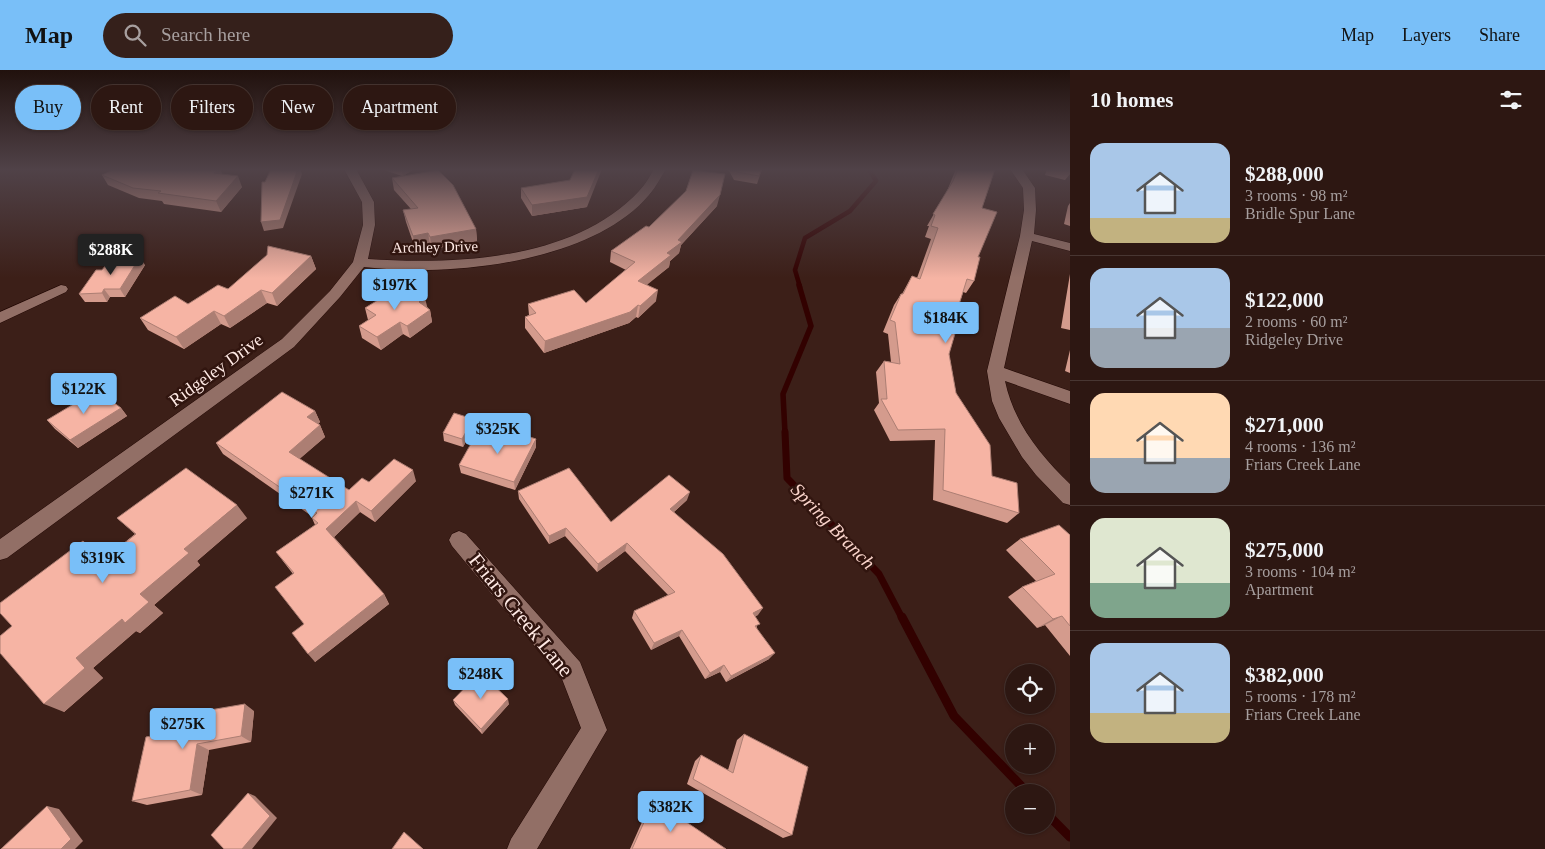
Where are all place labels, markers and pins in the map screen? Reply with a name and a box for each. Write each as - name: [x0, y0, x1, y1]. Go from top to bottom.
- pin: $288K: [76, 234, 146, 276]
- pin: $197K: [360, 268, 430, 311]
- pin: $184K: [911, 302, 981, 344]
- pin: $122K: [49, 372, 119, 415]
- pin: $325K: [463, 412, 533, 455]
- pin: $271K: [277, 476, 347, 519]
- pin: $319K: [68, 542, 138, 584]
- pin: $248K: [446, 658, 516, 700]
- pin: $275K: [148, 708, 218, 750]
- pin: $382K: [636, 790, 706, 833]

